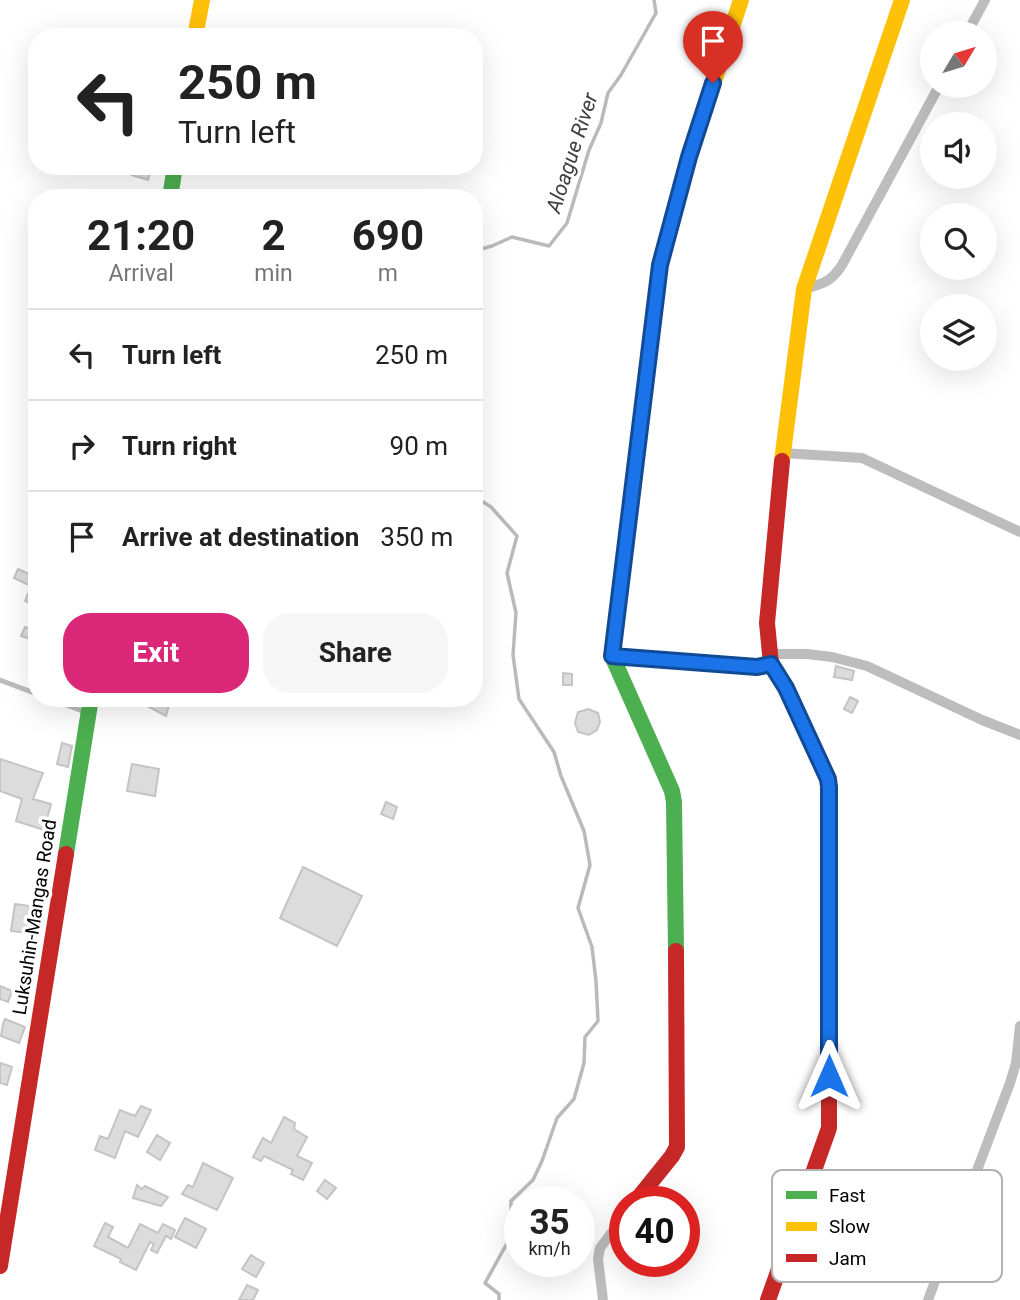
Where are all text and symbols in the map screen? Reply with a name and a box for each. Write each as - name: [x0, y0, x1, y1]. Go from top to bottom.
- pin: [683, 11, 743, 83]
- north arrow: [920, 21, 998, 98]
- map controls: [920, 21, 997, 371]
- icon: arrive: [694, 22, 732, 60]
- text: 250 m: [178, 54, 317, 111]
- icon: left: [63, 56, 154, 147]
- water label: Aloague River: [541, 89, 603, 217]
- button: sound: [920, 112, 997, 189]
- text: Turn left: [178, 113, 296, 151]
- button: search: [920, 203, 997, 280]
- text: 21:20: [87, 211, 195, 260]
- text: 2: [261, 211, 286, 260]
- text: 690: [352, 211, 424, 260]
- text: Arrival: [108, 260, 174, 287]
- text: min: [254, 260, 293, 287]
- text: m: [378, 260, 398, 287]
- button: layers: [920, 294, 997, 371]
- icon: left: [63, 336, 101, 374]
- text: Turn left: [122, 340, 221, 370]
- text: 250 m: [375, 340, 448, 370]
- icon: right: [63, 427, 101, 465]
- text: Turn right: [122, 431, 237, 461]
- text: 90 m: [390, 431, 448, 461]
- icon: arrive: [63, 518, 101, 556]
- text: Arrive at destination: [122, 522, 359, 552]
- text: 350 m: [380, 522, 453, 552]
- button: Exit: [63, 613, 249, 693]
- button: Share: [263, 613, 448, 693]
- street label: Luksuhin-Mangas Road: [8, 818, 61, 1016]
- position arrow: [792, 1039, 866, 1113]
- legend: [772, 1170, 1002, 1282]
- text: Fast: [829, 1184, 866, 1207]
- speed limit sign: 40: [609, 1186, 700, 1277]
- text: 35: [529, 1202, 570, 1243]
- text: Slow: [829, 1215, 870, 1238]
- text: km/h: [528, 1238, 571, 1259]
- text: Jam: [829, 1247, 866, 1270]

